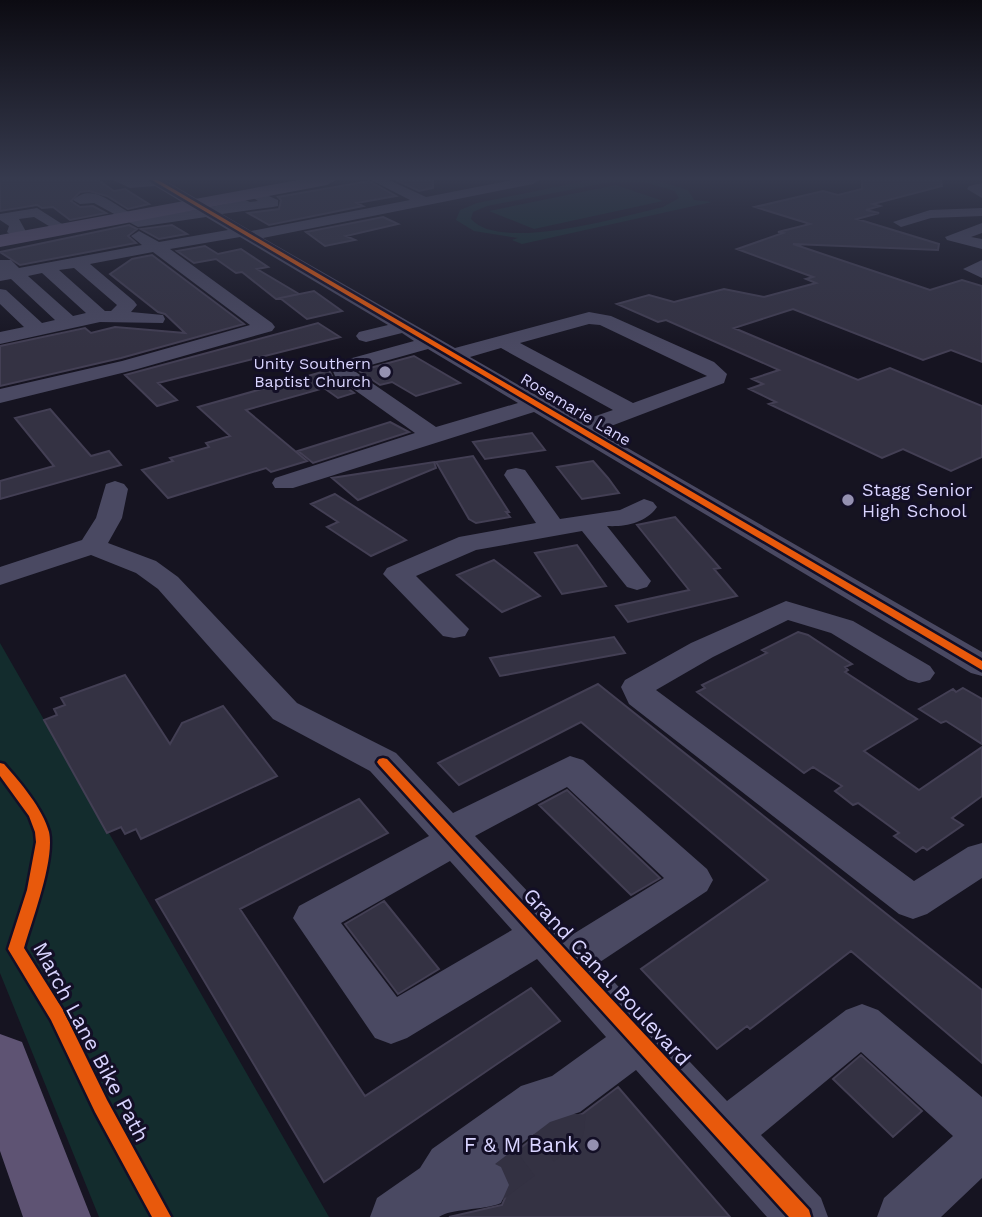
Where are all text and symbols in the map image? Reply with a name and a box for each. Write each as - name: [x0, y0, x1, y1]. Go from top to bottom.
- place label: Unity Southern Baptist Church: [254, 354, 371, 391]
- marker: Unity Southern Baptist Church: [377, 364, 393, 380]
- street label: Rosemarie Lane: [517, 369, 634, 450]
- place label: Stagg Senior High School: [862, 479, 973, 521]
- marker: Stagg Senior High School: [840, 492, 856, 508]
- street label: Grand Canal Boulevard: [518, 883, 696, 1071]
- street label: March Lane Bike Path: [28, 938, 155, 1146]
- place label: F & M Bank: [464, 1132, 579, 1157]
- marker: F & M Bank: [585, 1137, 601, 1153]

